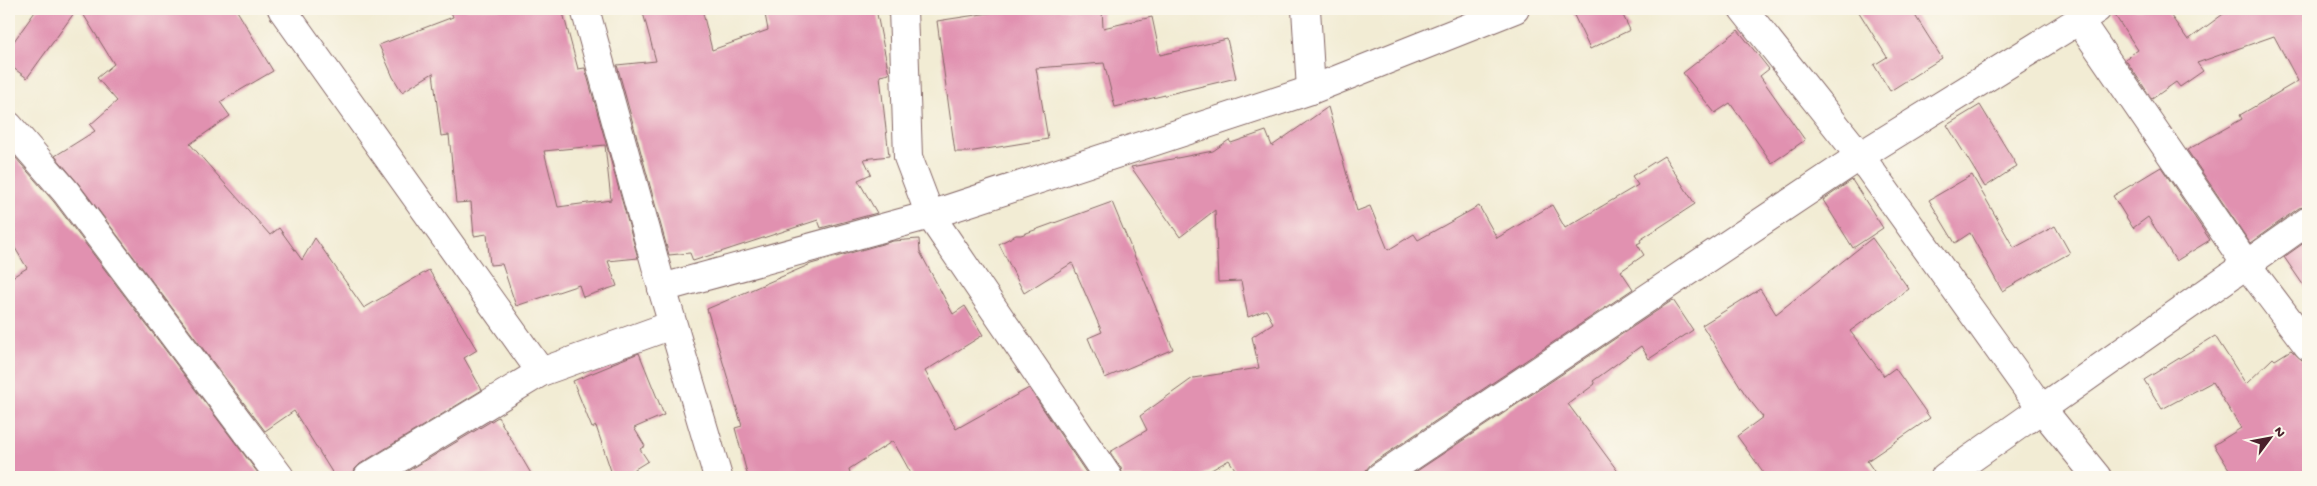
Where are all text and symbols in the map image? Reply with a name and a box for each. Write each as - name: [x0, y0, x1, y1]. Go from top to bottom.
- north arrow: [2244, 414, 2294, 464]
- text: N: [2269, 424, 2289, 441]

